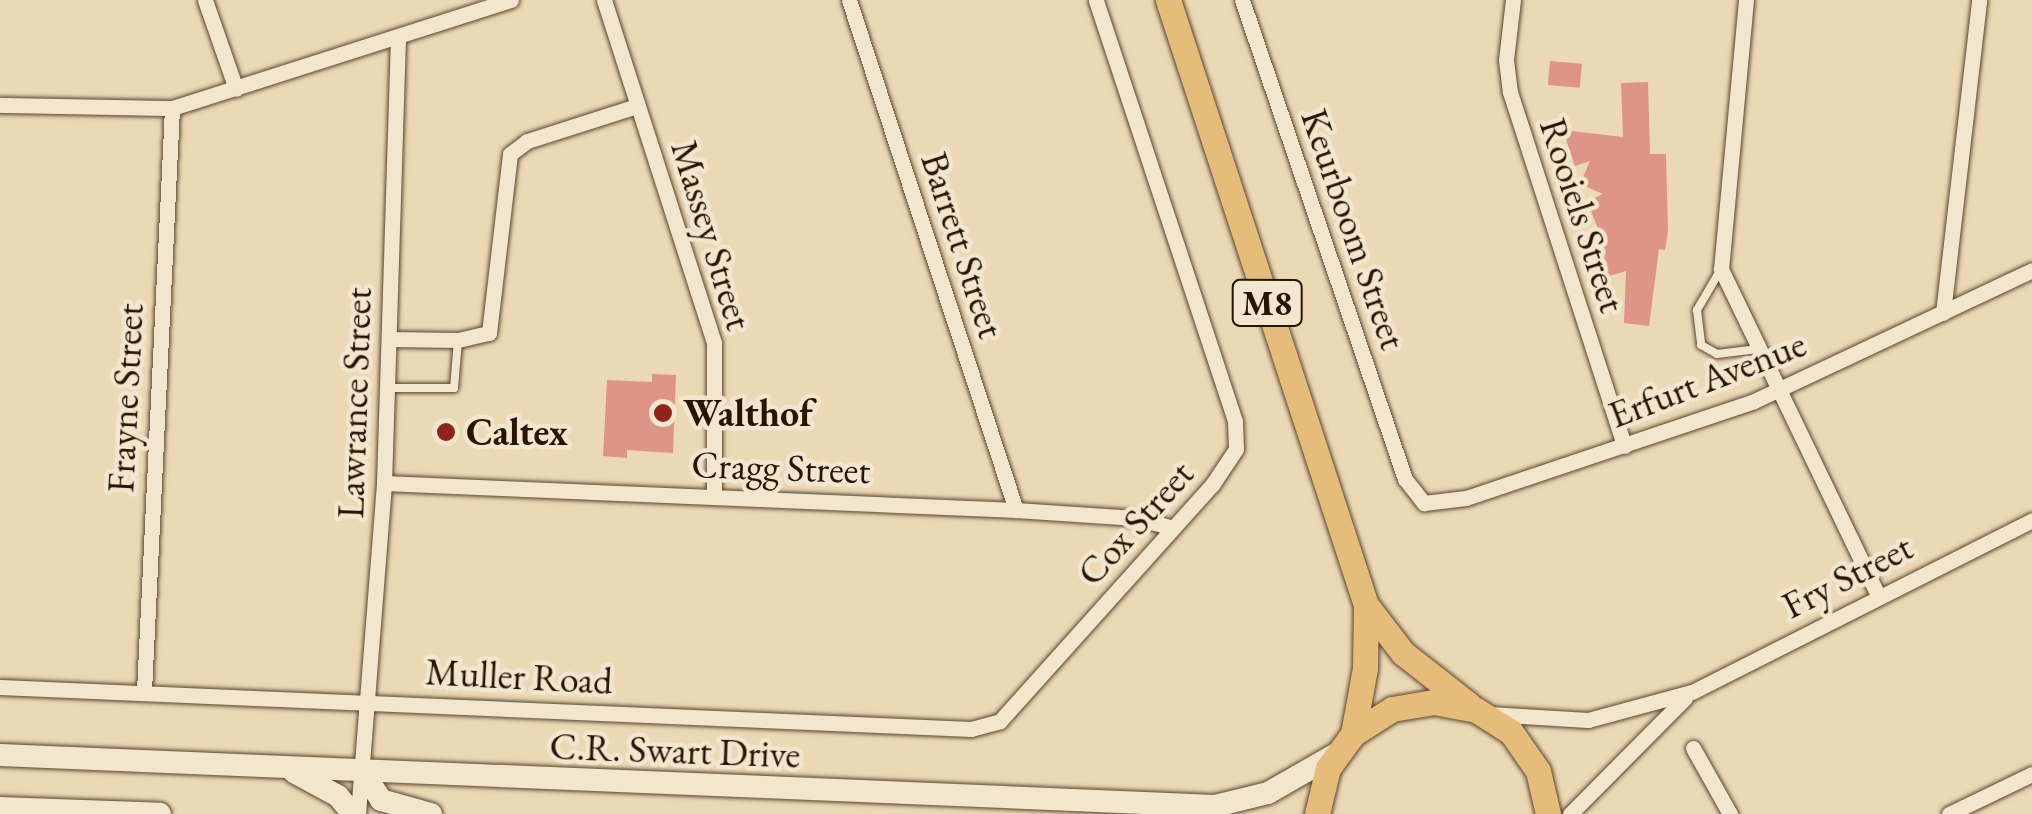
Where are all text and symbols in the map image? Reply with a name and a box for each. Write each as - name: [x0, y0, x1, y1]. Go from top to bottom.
- street label: Keurboom Street: [1292, 103, 1416, 355]
- street label: Rooiels Street: [1530, 112, 1636, 318]
- street label: Massey Street: [662, 135, 762, 335]
- street label: Barrett Street: [912, 146, 1014, 344]
- road number: M8: [1230, 273, 1304, 333]
- street label: Lawrance Street: [327, 287, 381, 519]
- street label: Frayne Street: [97, 302, 153, 494]
- street label: Erfurt Avenue: [1602, 321, 1812, 437]
- place label: Walthof: [683, 390, 813, 436]
- marker: Walthof: [652, 402, 674, 424]
- place label: Caltex: [466, 409, 568, 455]
- marker: Caltex: [435, 421, 457, 443]
- street label: Cragg Street: [691, 441, 871, 493]
- street label: Cox Street: [1067, 451, 1203, 595]
- street label: Fry Street: [1774, 524, 1920, 628]
- street label: Muller Road: [424, 648, 614, 704]
- street label: C.R. Swart Drive: [549, 723, 801, 777]

